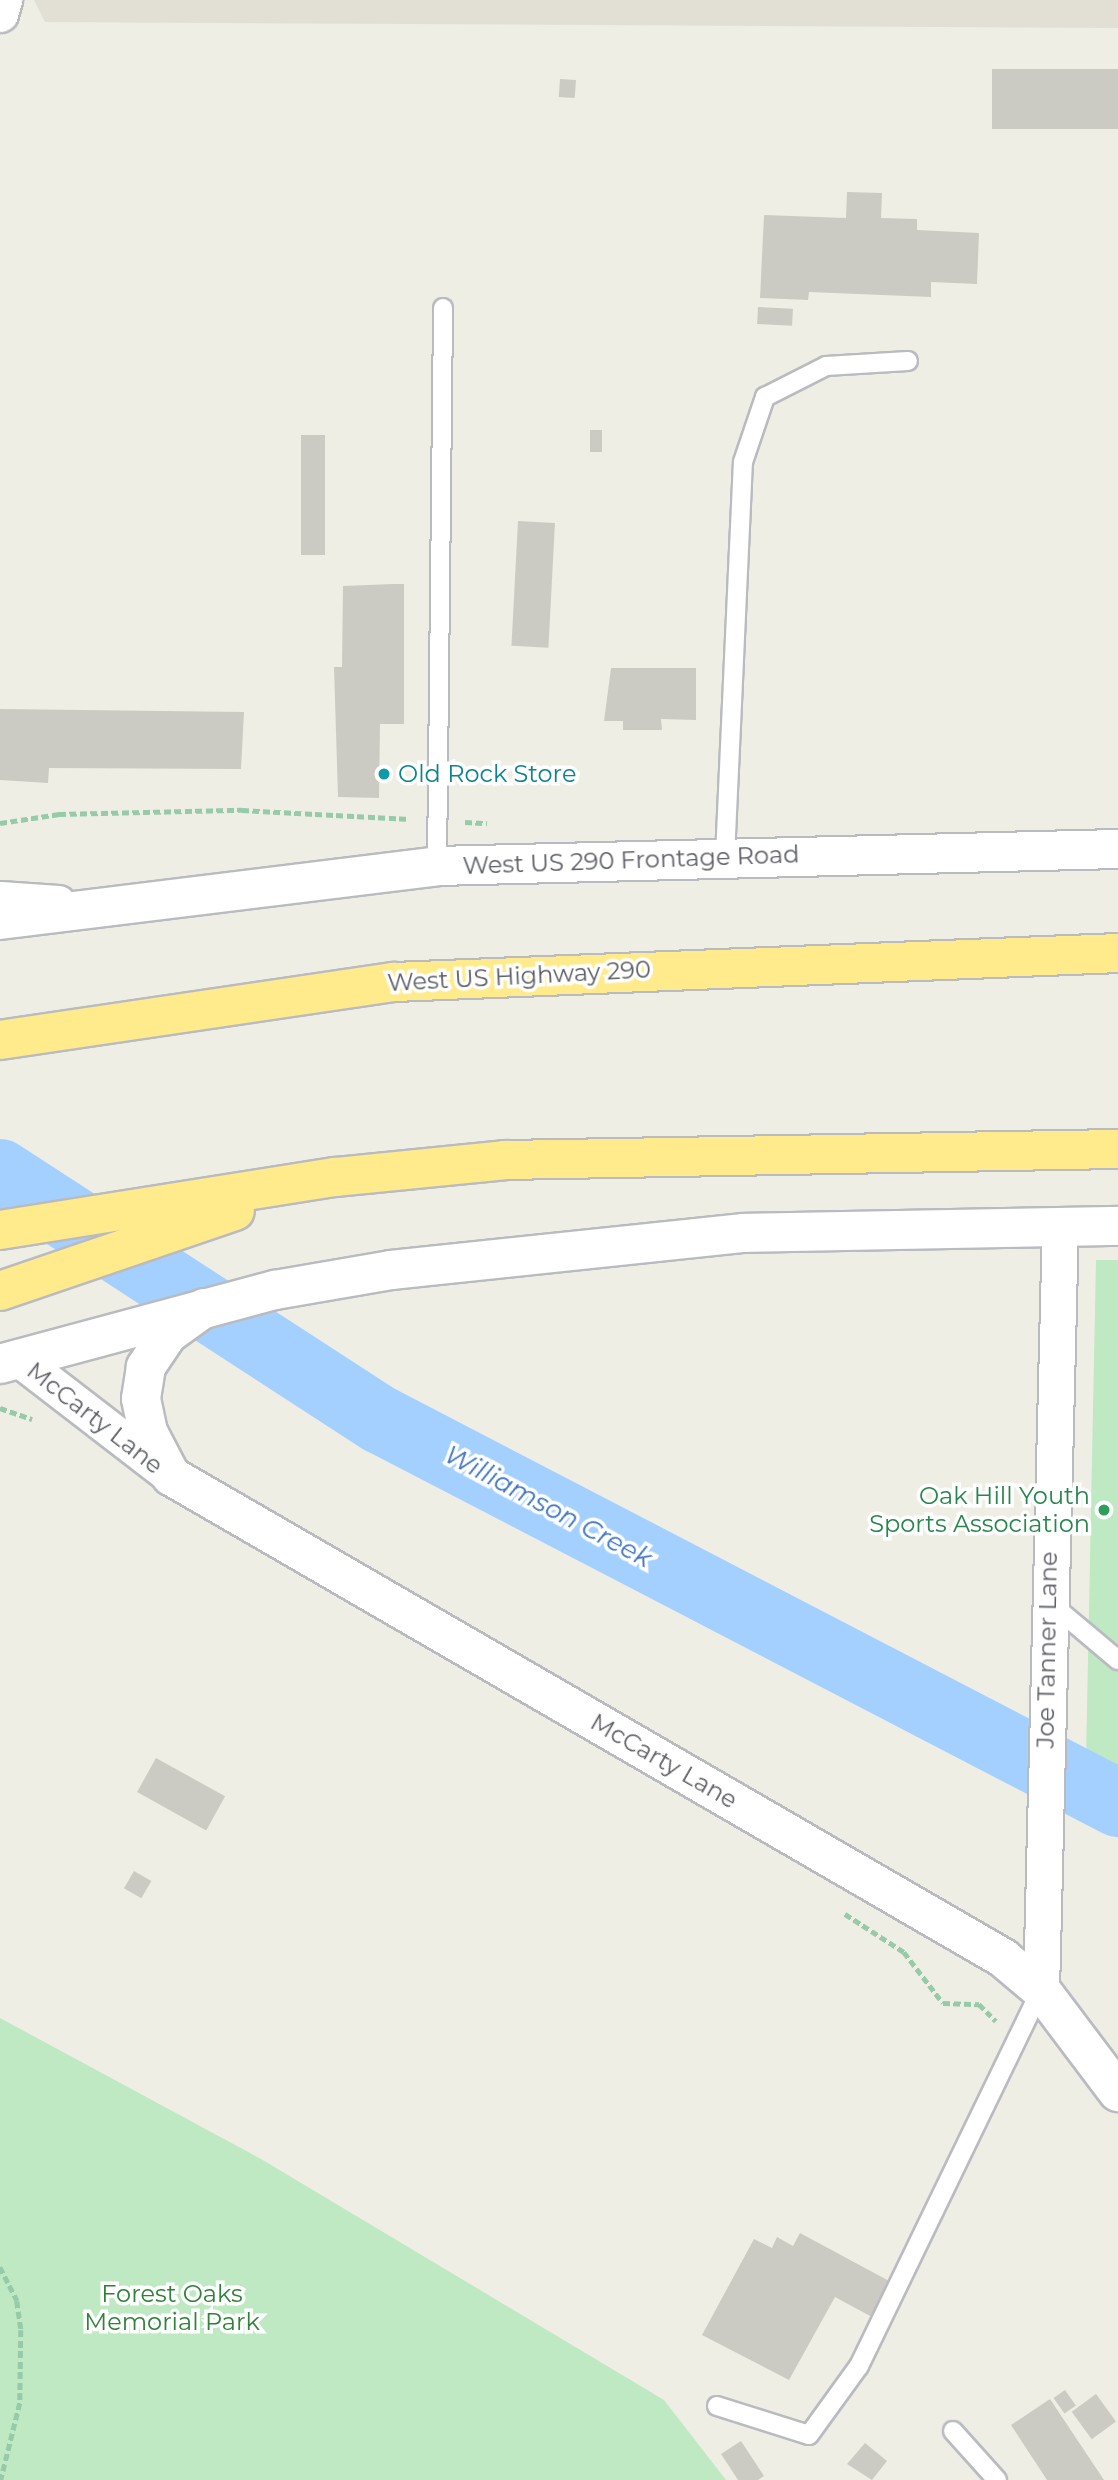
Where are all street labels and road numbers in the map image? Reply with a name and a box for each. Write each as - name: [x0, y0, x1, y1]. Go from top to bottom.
- street label: West US 290 Frontage Road: [462, 840, 800, 880]
- street label: West US Highway 290: [387, 955, 651, 997]
- street label: McCarty Lane: [21, 1356, 169, 1480]
- street label: Joe Tanner Lane: [1031, 1551, 1063, 1749]
- street label: McCarty Lane: [586, 1707, 742, 1815]

